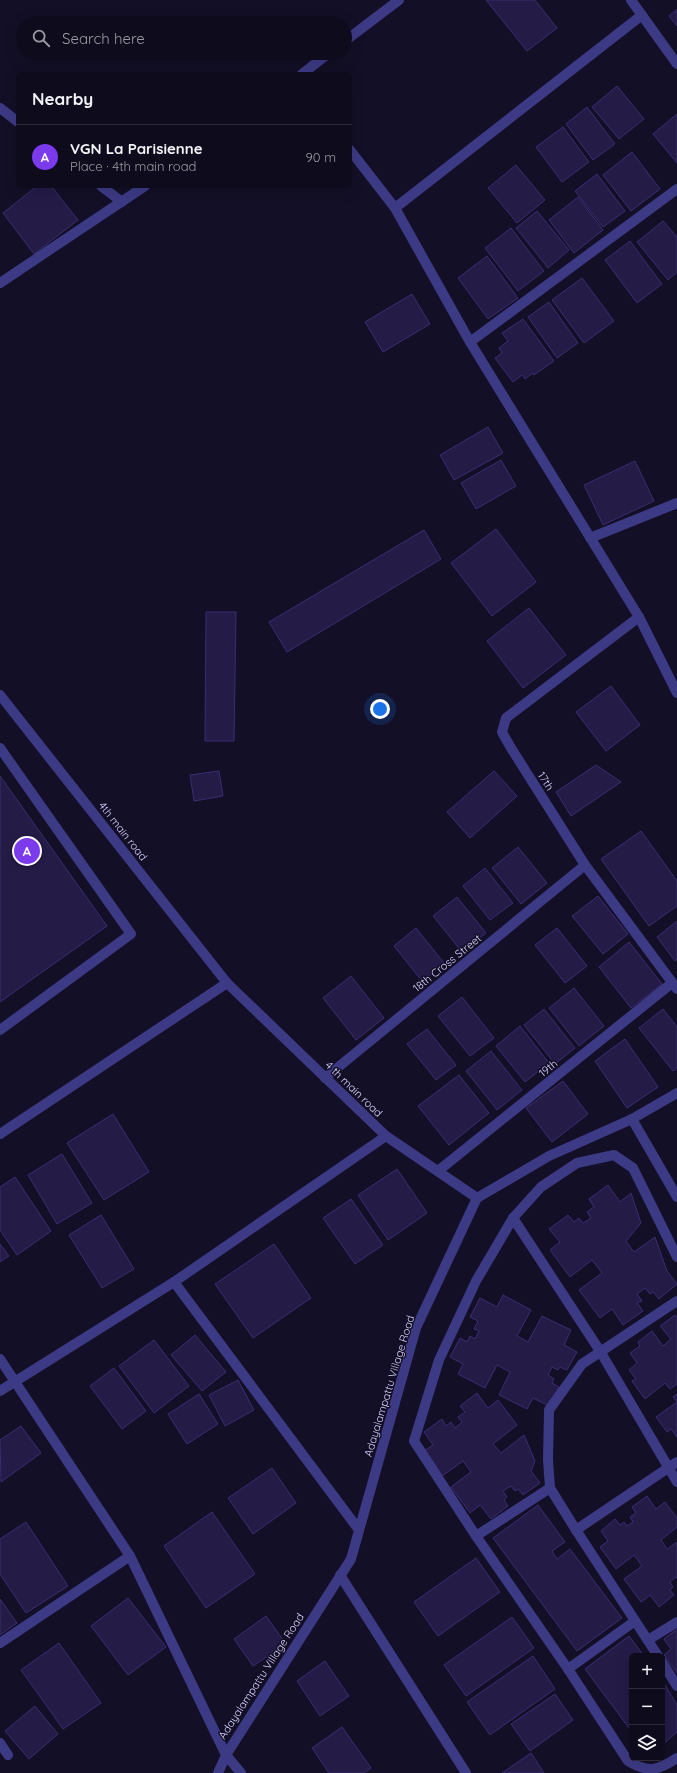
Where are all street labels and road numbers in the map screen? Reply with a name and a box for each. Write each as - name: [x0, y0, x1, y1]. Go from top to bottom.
- street label: 17th: [535, 769, 557, 793]
- street label: 4th main road: [96, 799, 150, 863]
- street label: 18th Cross Street: [410, 931, 484, 995]
- street label: 19th: [536, 1056, 560, 1080]
- street label: 4 th main road: [322, 1058, 386, 1120]
- street label: Adayalampattu Village Road: [361, 1314, 417, 1458]
- street label: Adayalampattu Village Road: [215, 1610, 307, 1742]

